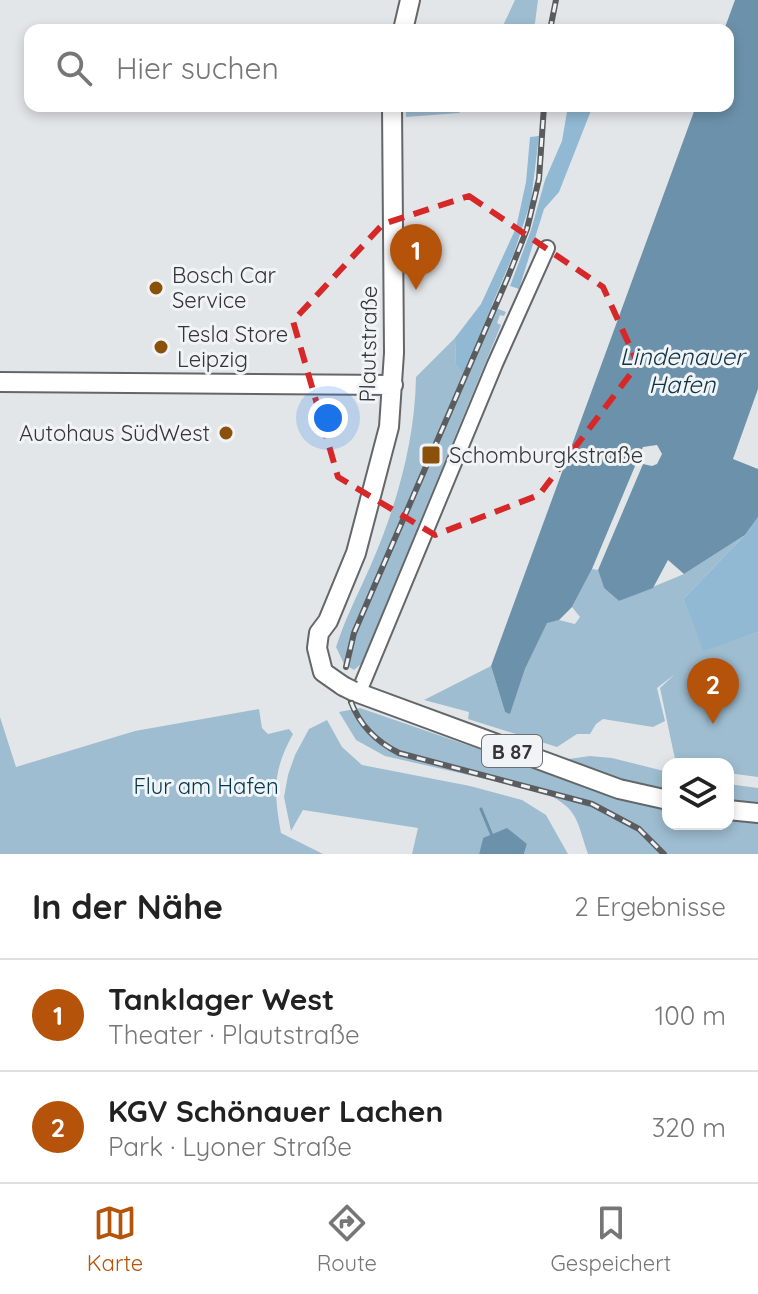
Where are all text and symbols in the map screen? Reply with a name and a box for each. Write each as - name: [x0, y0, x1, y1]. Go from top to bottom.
- search box: [24, 24, 734, 112]
- icon: search: [52, 46, 96, 90]
- text: Hier suchen: [116, 49, 279, 87]
- pin: 1: [390, 224, 442, 290]
- place label: Bosch Car Service: [172, 261, 277, 314]
- marker: Bosch Car Service: [147, 279, 165, 297]
- street label: Plautstraße: [353, 285, 383, 403]
- place label: Tesla Store Leipzig: [177, 320, 288, 373]
- marker: Tesla Store Leipzig: [152, 338, 170, 356]
- water label: Lindenauer Hafen: [620, 341, 747, 399]
- your location: [308, 398, 348, 438]
- place label: Autohaus SüdWest: [19, 419, 210, 447]
- marker: Autohaus SüdWest: [217, 424, 235, 442]
- place label: Schomburgkstraße: [449, 441, 643, 469]
- marker: Schomburgkstraße: [420, 444, 442, 466]
- pin: 2: [687, 658, 739, 724]
- road number: B 87: [482, 735, 542, 767]
- map controls: [662, 758, 734, 830]
- button: layers: [662, 758, 734, 830]
- park label: Flur am Hafen: [133, 772, 279, 800]
- text: In der Nähe: [32, 885, 223, 928]
- text: 2 Ergebnisse: [574, 890, 726, 923]
- text: Tanklager West: [108, 980, 334, 1018]
- text: 1: [53, 999, 63, 1032]
- text: 100 m: [655, 999, 726, 1032]
- text: Theater · Plautstraße: [108, 1018, 360, 1051]
- text: KGV Schönauer Lachen: [108, 1092, 443, 1130]
- text: 2: [51, 1111, 65, 1144]
- text: 320 m: [652, 1111, 726, 1144]
- text: Park · Lyoner Straße: [108, 1130, 352, 1163]
- tab: Karte: [87, 1201, 143, 1277]
- tab: Route: [317, 1201, 377, 1277]
- tab: Gespeichert: [550, 1201, 671, 1277]

